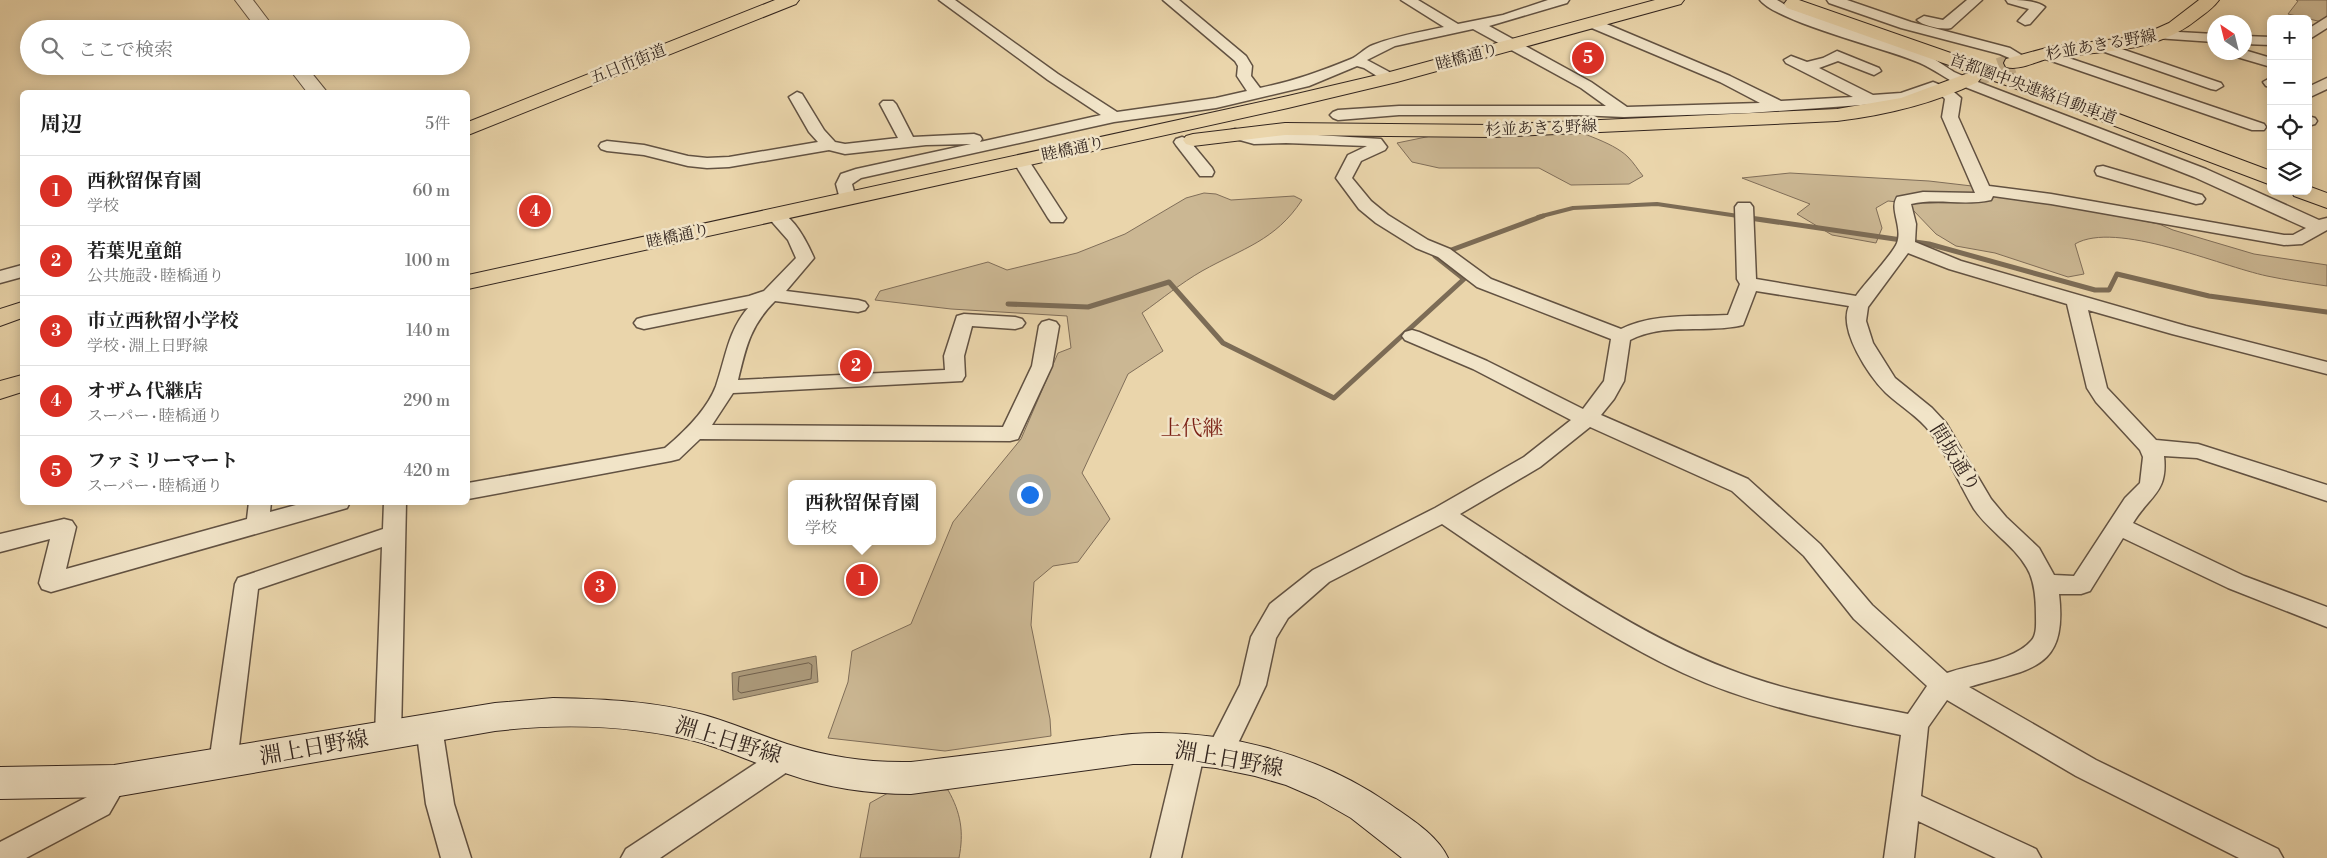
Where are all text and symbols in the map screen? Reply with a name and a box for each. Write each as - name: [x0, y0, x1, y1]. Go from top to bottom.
- north arrow: [2207, 15, 2252, 60]
- map controls: [2267, 15, 2312, 195]
- button: +: [2267, 15, 2312, 60]
- search box: [20, 20, 470, 75]
- street label: 杉並あきる野線: [2044, 25, 2158, 65]
- icon: search: [38, 34, 66, 62]
- text: ここで検索: [78, 38, 173, 62]
- street label: 睦橋通り: [1433, 39, 1501, 75]
- pin: 5: [1572, 39, 1604, 77]
- street label: 五日市街道: [587, 40, 669, 88]
- street label: 首都圏中央連絡自動車道: [1947, 50, 2119, 128]
- button: −: [2267, 60, 2312, 105]
- button: locate: [2267, 105, 2312, 150]
- text: 周辺: [40, 112, 82, 138]
- text: 5件: [425, 114, 450, 134]
- street label: 杉並あきる野線: [1485, 116, 1597, 140]
- street label: 睦橋通り: [1040, 133, 1106, 165]
- button: layers: [2267, 150, 2312, 195]
- text: 西秋留保育園: [87, 169, 201, 193]
- text: 1: [52, 181, 60, 201]
- text: 60 m: [412, 181, 450, 201]
- pin: 4: [519, 192, 551, 230]
- text: 学校: [87, 196, 119, 216]
- street label: 睦橋通り: [645, 220, 711, 252]
- text: 若葉児童館: [87, 239, 182, 263]
- text: 2: [51, 251, 61, 271]
- text: 100 m: [405, 251, 450, 271]
- text: 公共施設 · 睦橋通り: [87, 266, 224, 286]
- text: 市立西秋留小学校: [87, 309, 239, 333]
- text: 3: [51, 321, 61, 341]
- text: 140 m: [406, 321, 450, 341]
- text: 学校 · 淵上日野線: [87, 336, 208, 356]
- pin: 2: [840, 347, 872, 385]
- text: オザム 代継店: [87, 379, 203, 403]
- text: 4: [51, 391, 61, 411]
- text: 290 m: [403, 391, 450, 411]
- text: スーパー · 睦橋通り: [87, 406, 223, 426]
- district label: 上代継: [1161, 416, 1224, 442]
- street label: 間坂通り: [1925, 419, 1985, 497]
- text: ファミリーマート: [87, 449, 239, 473]
- text: 5: [51, 461, 61, 481]
- text: 420 m: [403, 461, 450, 481]
- text: スーパー · 睦橋通り: [87, 476, 223, 496]
- popup: [788, 480, 936, 545]
- your location: [1017, 482, 1043, 508]
- text: 西秋留保育園: [805, 491, 919, 515]
- text: 学校: [805, 518, 837, 538]
- pin: 1: [846, 561, 878, 599]
- pin: 3: [584, 568, 616, 606]
- street label: 淵上日野線: [671, 712, 785, 770]
- street label: 淵上日野線: [257, 725, 371, 771]
- street label: 淵上日野線: [1172, 737, 1286, 783]

